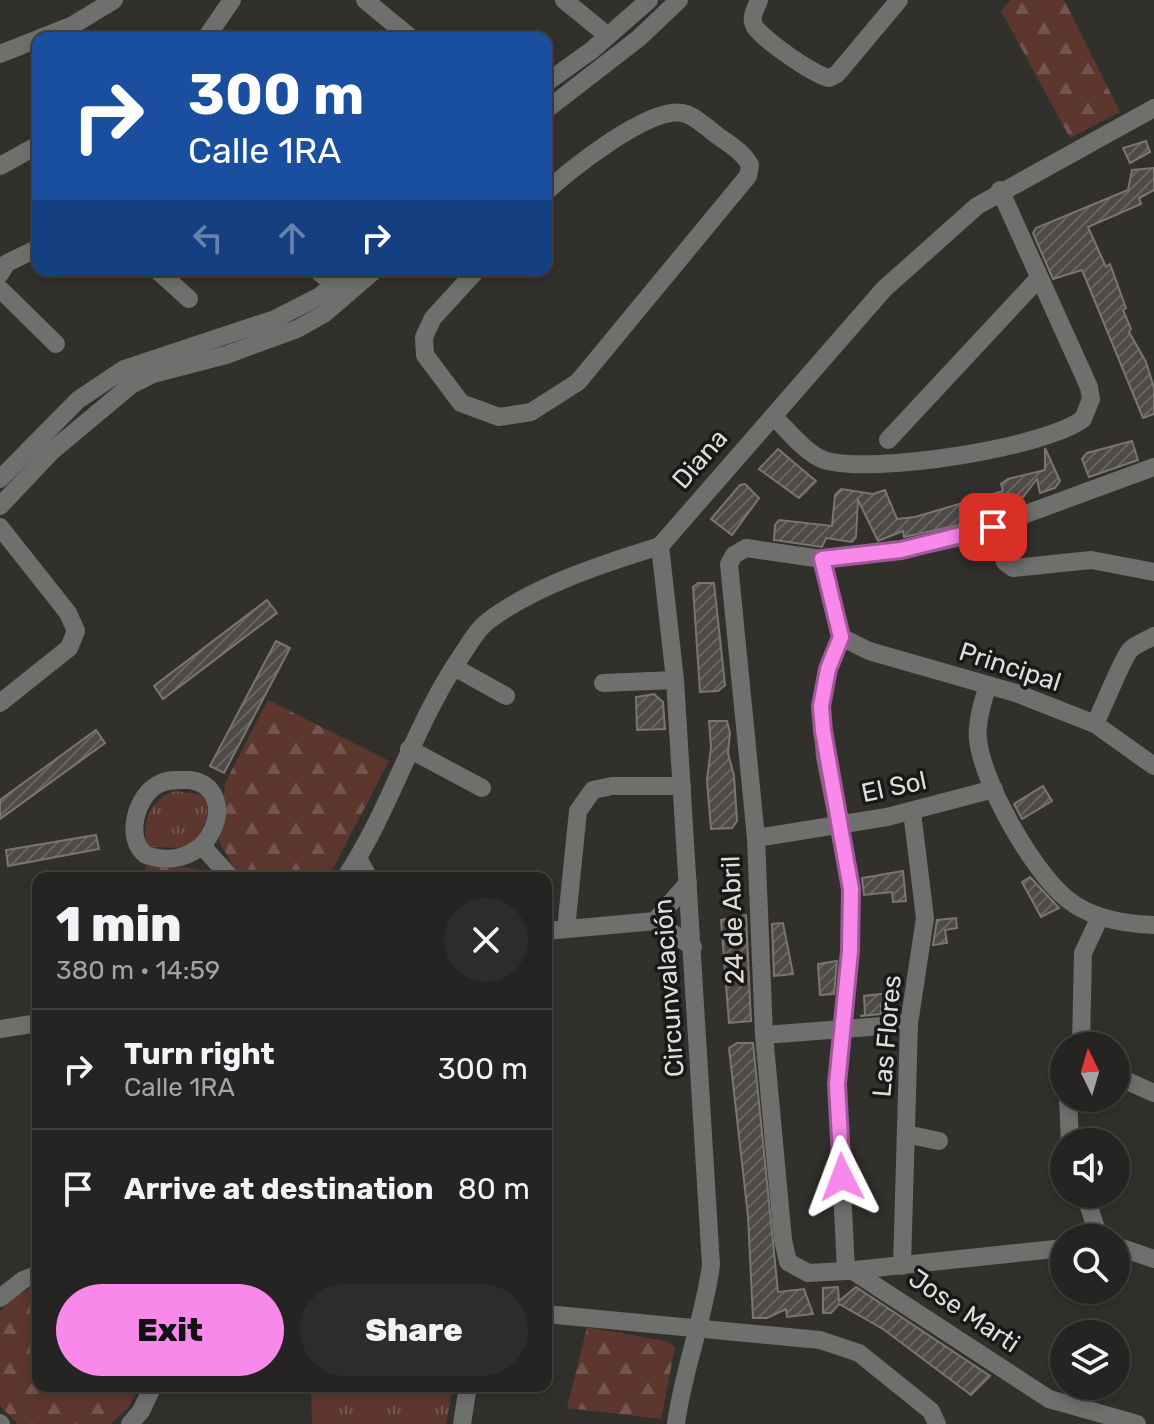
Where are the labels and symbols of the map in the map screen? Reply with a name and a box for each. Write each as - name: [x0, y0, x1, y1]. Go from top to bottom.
- street label: Diana: [666, 423, 734, 495]
- pin: [959, 493, 1027, 561]
- street label: Principal: [955, 636, 1065, 698]
- street label: El Sol: [859, 765, 929, 809]
- street label: 24 de Abril: [715, 855, 751, 985]
- street label: Circunvalación: [647, 898, 691, 1078]
- street label: Las Flores: [866, 974, 908, 1098]
- north arrow: [1050, 1032, 1130, 1112]
- position arrow: [800, 1135, 884, 1219]
- street label: Jose Marti: [903, 1263, 1025, 1359]

